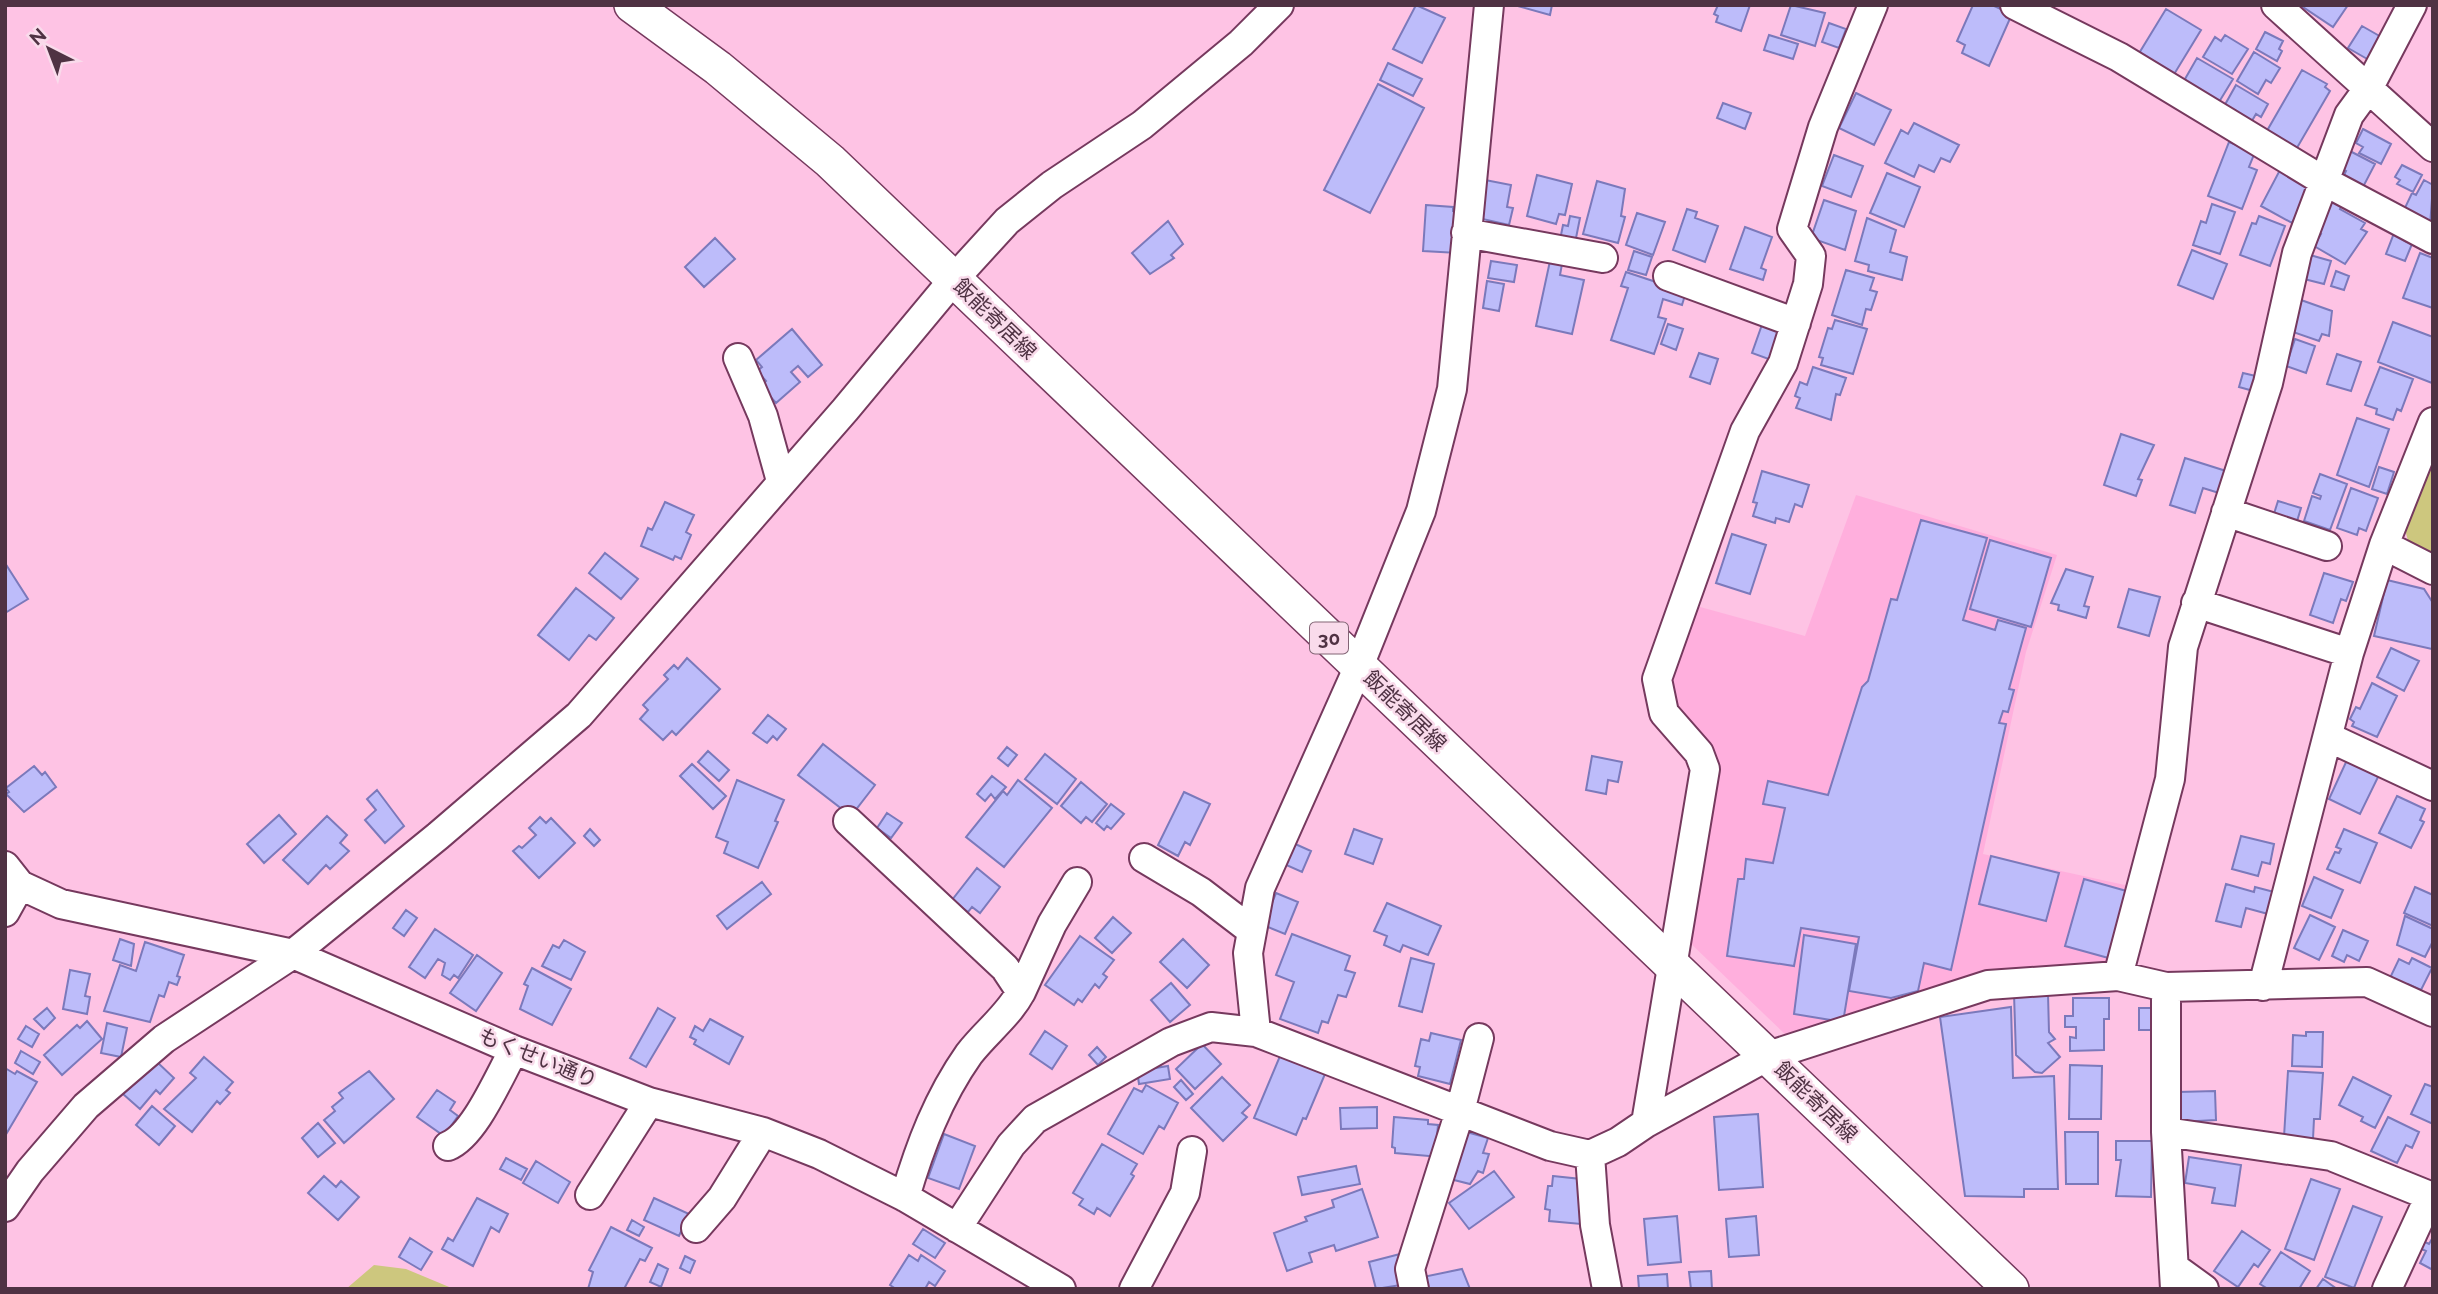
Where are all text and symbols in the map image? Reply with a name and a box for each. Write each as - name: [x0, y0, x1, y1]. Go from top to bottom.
- north arrow: [14, 14, 84, 84]
- text: N: [25, 23, 50, 49]
- street label: 飯能寄居線: [949, 273, 1042, 364]
- road number: 30: [1310, 622, 1348, 653]
- street label: 飯能寄居線: [1359, 665, 1452, 756]
- street label: もくせい通り: [475, 1022, 601, 1093]
- street label: 飯能寄居線: [1770, 1056, 1863, 1147]

